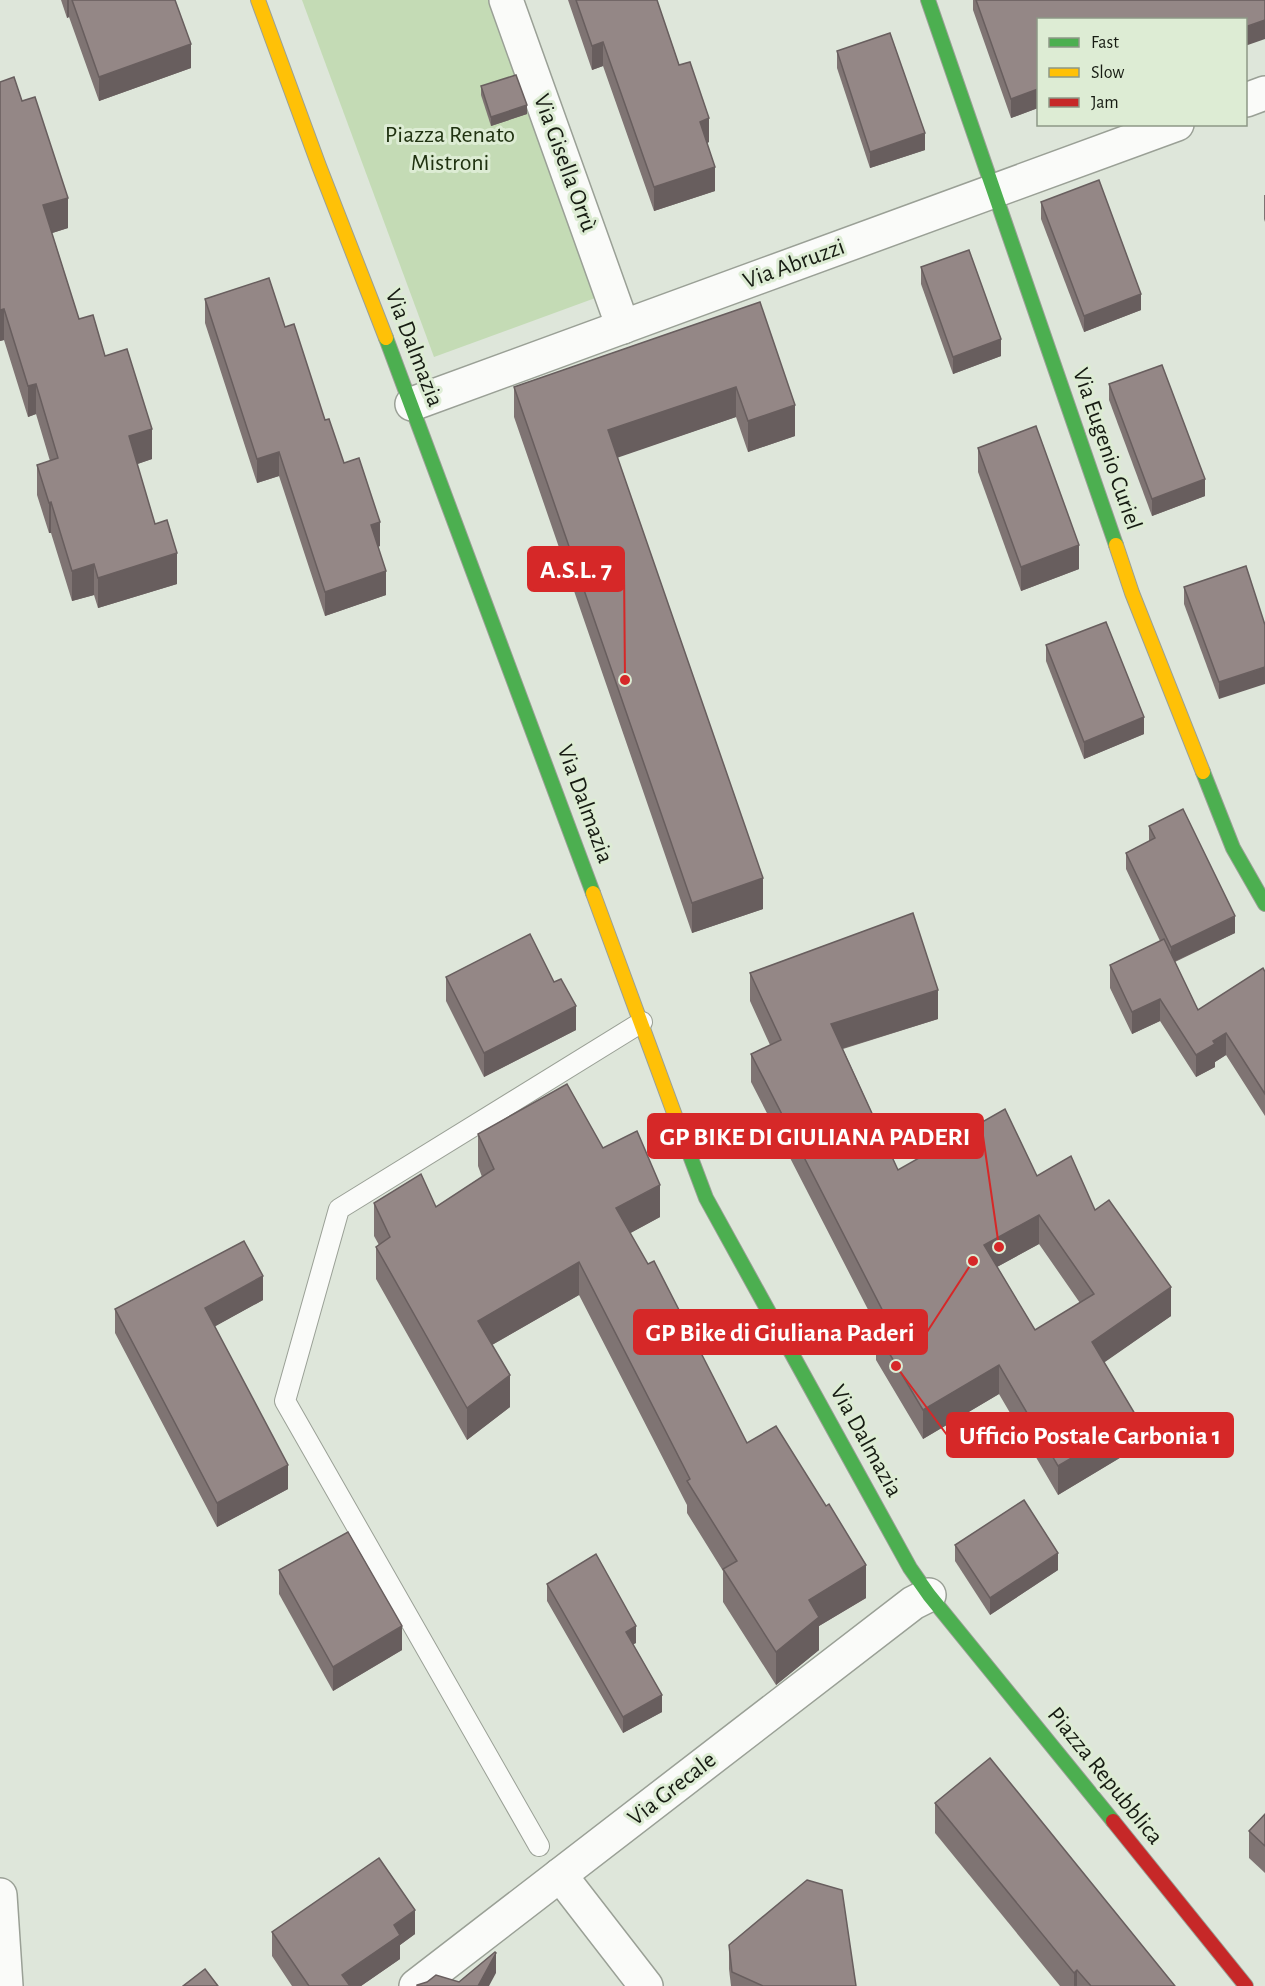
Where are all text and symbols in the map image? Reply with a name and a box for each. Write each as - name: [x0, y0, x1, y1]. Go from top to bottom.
- legend: [1037, 18, 1247, 126]
- text: Fast: [1091, 34, 1119, 52]
- text: Slow: [1091, 64, 1124, 82]
- street label: Via Gisella Orrù: [529, 91, 601, 235]
- text: Jam: [1091, 94, 1119, 112]
- park label: Piazza Renato Mistroni: [385, 123, 515, 175]
- street label: Via Abruzzi: [740, 235, 848, 293]
- street label: Via Dalmazia: [381, 286, 447, 410]
- street label: Via Eugenio Curiel: [1068, 365, 1146, 533]
- callout: A.S.L. 7: [528, 547, 624, 591]
- text: A.S.L. 7: [540, 557, 612, 583]
- street label: Via Dalmazia: [553, 742, 617, 866]
- callout: GP BIKE DI GIULIANA PADERI: [648, 1114, 983, 1158]
- text: GP BIKE DI GIULIANA PADERI: [659, 1124, 971, 1150]
- callout: GP Bike di Giuliana Paderi: [634, 1310, 927, 1354]
- text: GP Bike di Giuliana Paderi: [646, 1320, 914, 1346]
- street label: Via Dalmazia: [825, 1381, 907, 1501]
- callout: Ufficio Postale Carbonia 1: [947, 1413, 1233, 1457]
- text: Ufficio Postale Carbonia 1: [959, 1423, 1221, 1449]
- street label: Piazza Repubblica: [1043, 1703, 1167, 1849]
- street label: Via Grecale: [624, 1747, 720, 1831]

